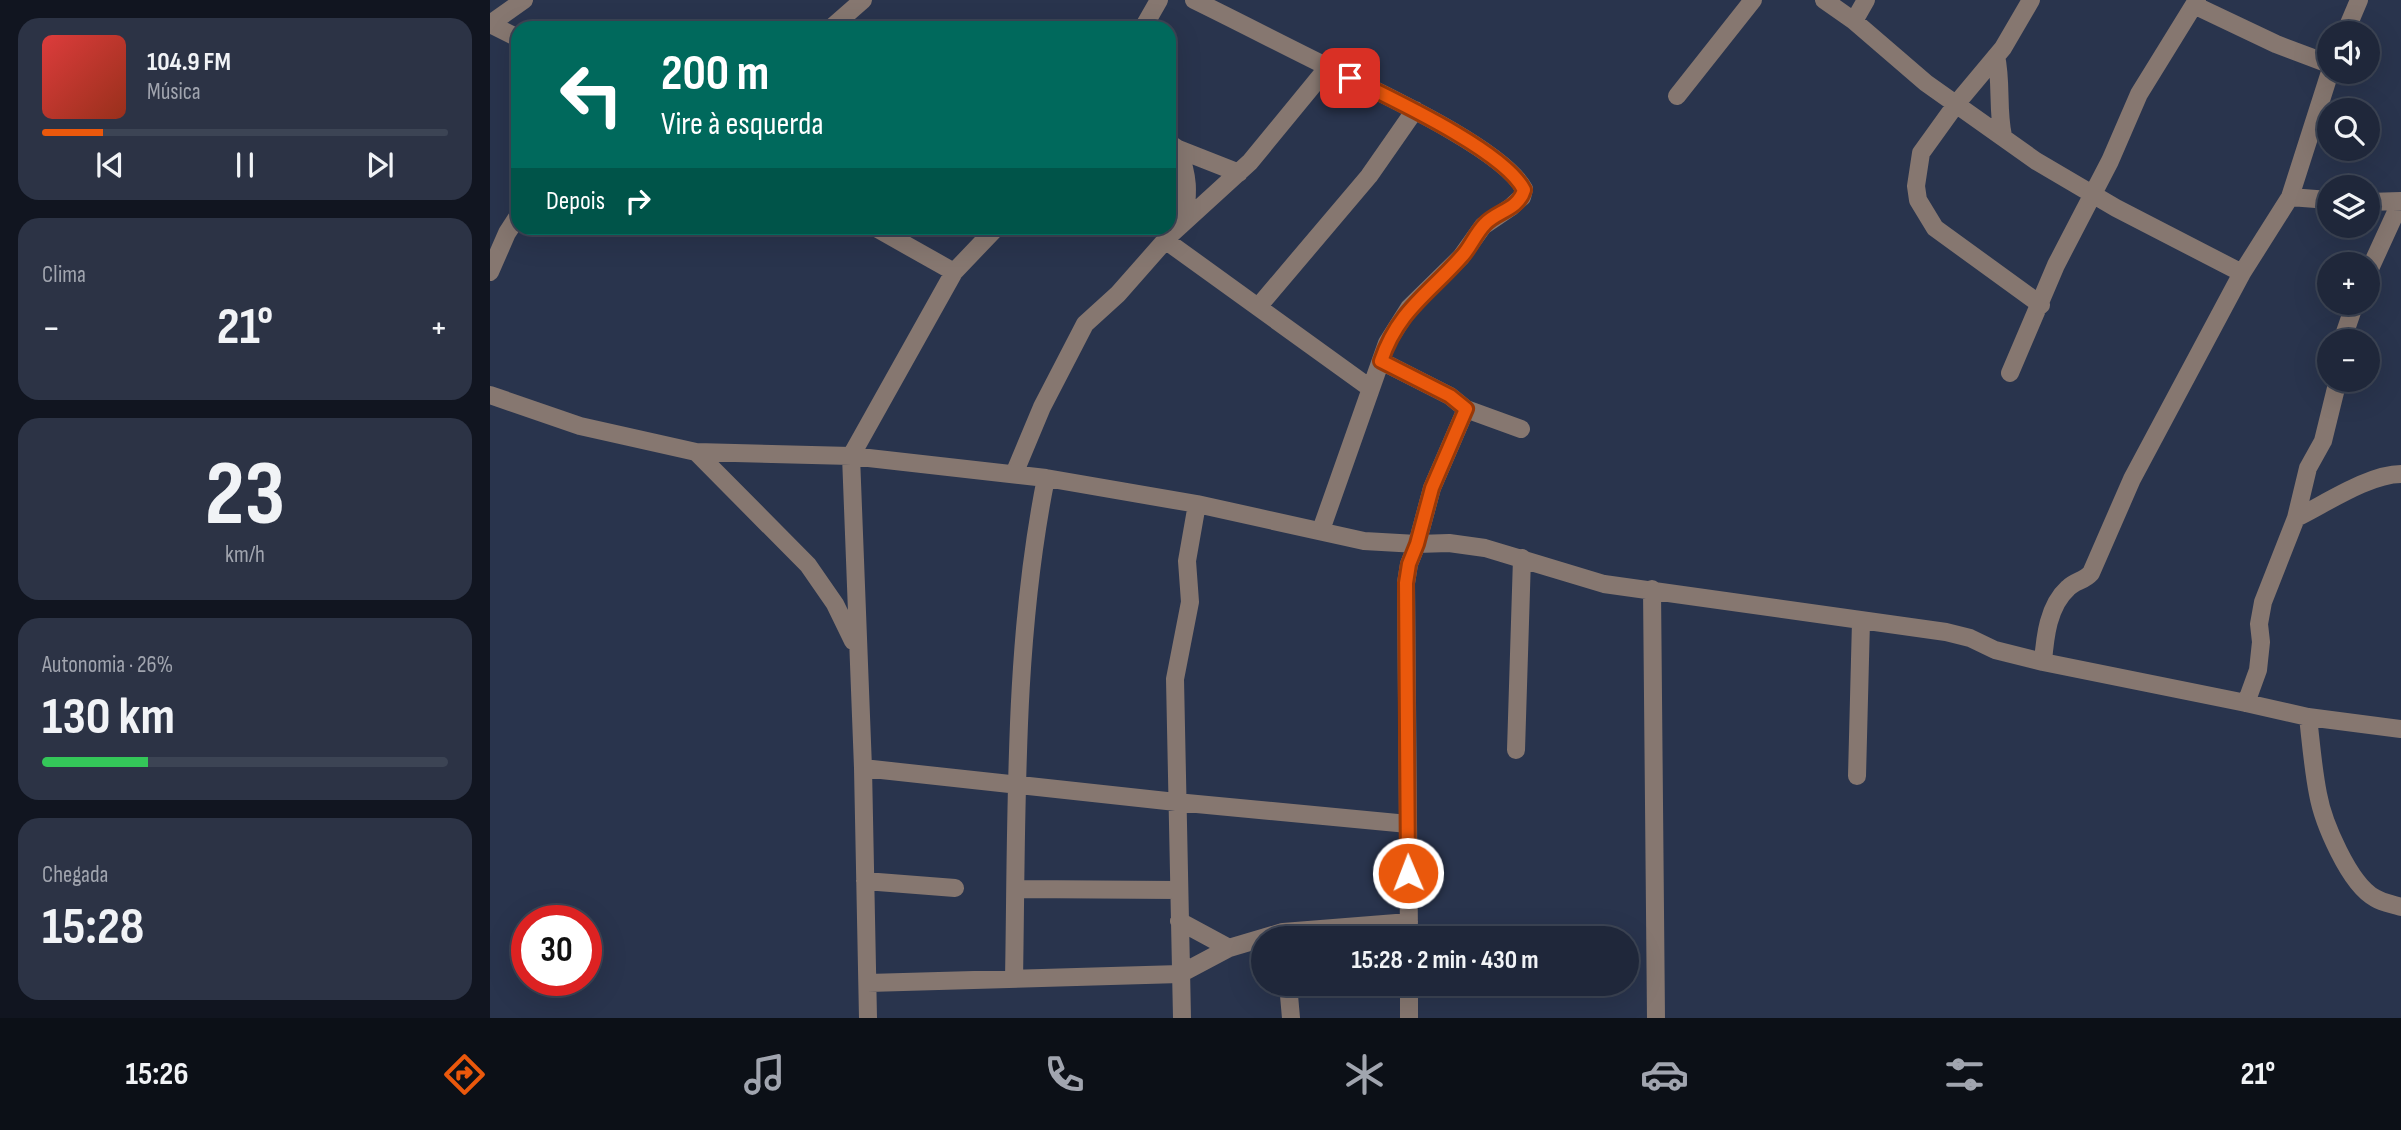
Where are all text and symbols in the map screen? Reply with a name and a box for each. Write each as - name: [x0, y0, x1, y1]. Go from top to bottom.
- map controls: [2317, 21, 2380, 392]
- button: sound: [2317, 21, 2380, 84]
- text: 200 m: [661, 45, 769, 104]
- text: 104.9 FM: [147, 47, 231, 78]
- pin: [1320, 48, 1380, 108]
- icon: left: [546, 49, 637, 140]
- icon: arrive: [1331, 59, 1369, 97]
- text: Música: [147, 78, 201, 106]
- button: search: [2317, 98, 2380, 161]
- text: Vire à esquerda: [661, 105, 824, 144]
- icon: previous: [91, 146, 129, 184]
- icon: pause: [226, 146, 264, 184]
- icon: next: [361, 146, 399, 184]
- button: layers: [2317, 175, 2380, 238]
- icon: right: [619, 182, 657, 220]
- text: Depois: [546, 186, 605, 217]
- button: +: [2317, 252, 2380, 315]
- text: Clima: [42, 261, 86, 289]
- text: 21°: [217, 296, 273, 359]
- text: −: [42, 306, 61, 351]
- text: +: [429, 306, 448, 351]
- button: −: [2317, 329, 2380, 392]
- text: 23: [205, 441, 285, 550]
- text: km/h: [225, 541, 265, 569]
- text: Autonomia · 26%: [42, 651, 173, 679]
- text: 130 km: [42, 686, 175, 749]
- position arrow: [1371, 836, 1445, 910]
- text: Chegada: [42, 861, 108, 889]
- text: 15:28: [42, 896, 144, 959]
- speed limit sign: 30: [511, 905, 602, 996]
- text: 15:28 · 2 min · 430 m: [1352, 945, 1538, 976]
- icon: directions: [440, 1050, 489, 1099]
- icon: music: [740, 1050, 789, 1099]
- icon: phone: [1040, 1050, 1089, 1099]
- icon: climate: [1340, 1050, 1389, 1099]
- icon: car: [1640, 1050, 1689, 1099]
- icon: filters: [1940, 1050, 1989, 1099]
- text: 15:26: [126, 1055, 188, 1094]
- text: 21°: [2241, 1055, 2275, 1094]

